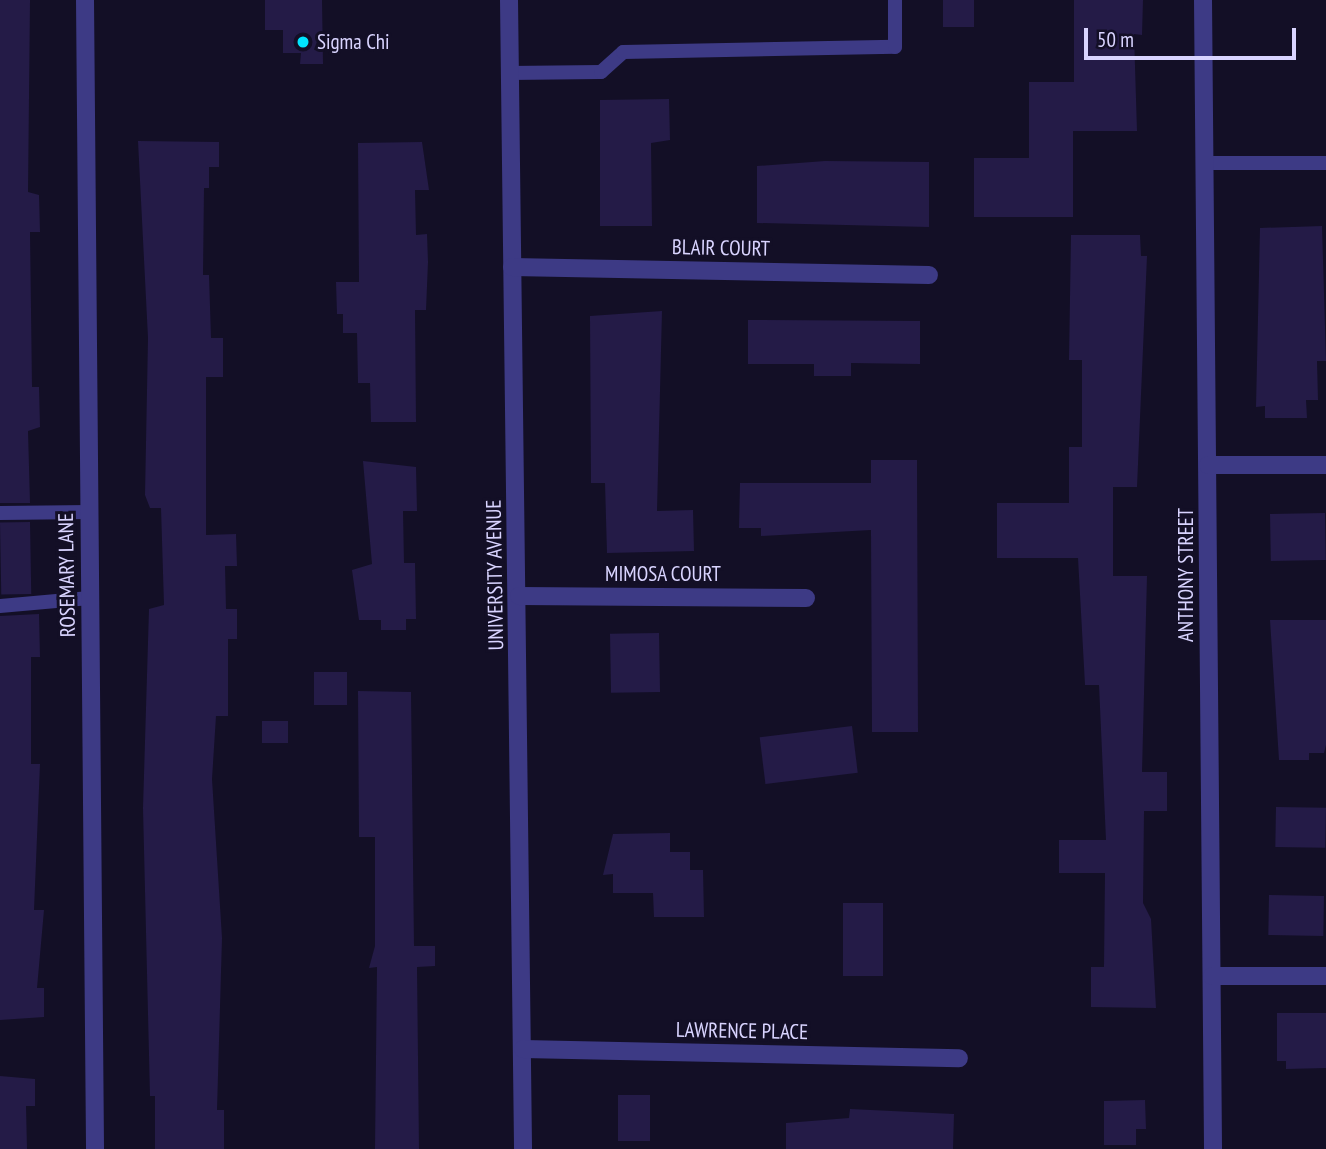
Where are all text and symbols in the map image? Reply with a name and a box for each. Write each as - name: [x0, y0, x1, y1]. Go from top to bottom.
- scale bar: [1088, 14, 1300, 58]
- text: 50 m: [1097, 26, 1134, 53]
- place label: Sigma Chi: [317, 29, 390, 55]
- marker: Sigma Chi: [295, 34, 311, 50]
- street label: BLAIR COURT: [672, 235, 770, 261]
- street label: UNIVERSITY AVENUE: [481, 499, 509, 651]
- street label: ANTHONY STREET: [1173, 508, 1199, 642]
- street label: ROSEMARY LANE: [53, 513, 81, 637]
- street label: MIMOSA COURT: [605, 561, 721, 587]
- street label: LAWRENCE PLACE: [676, 1017, 808, 1045]

